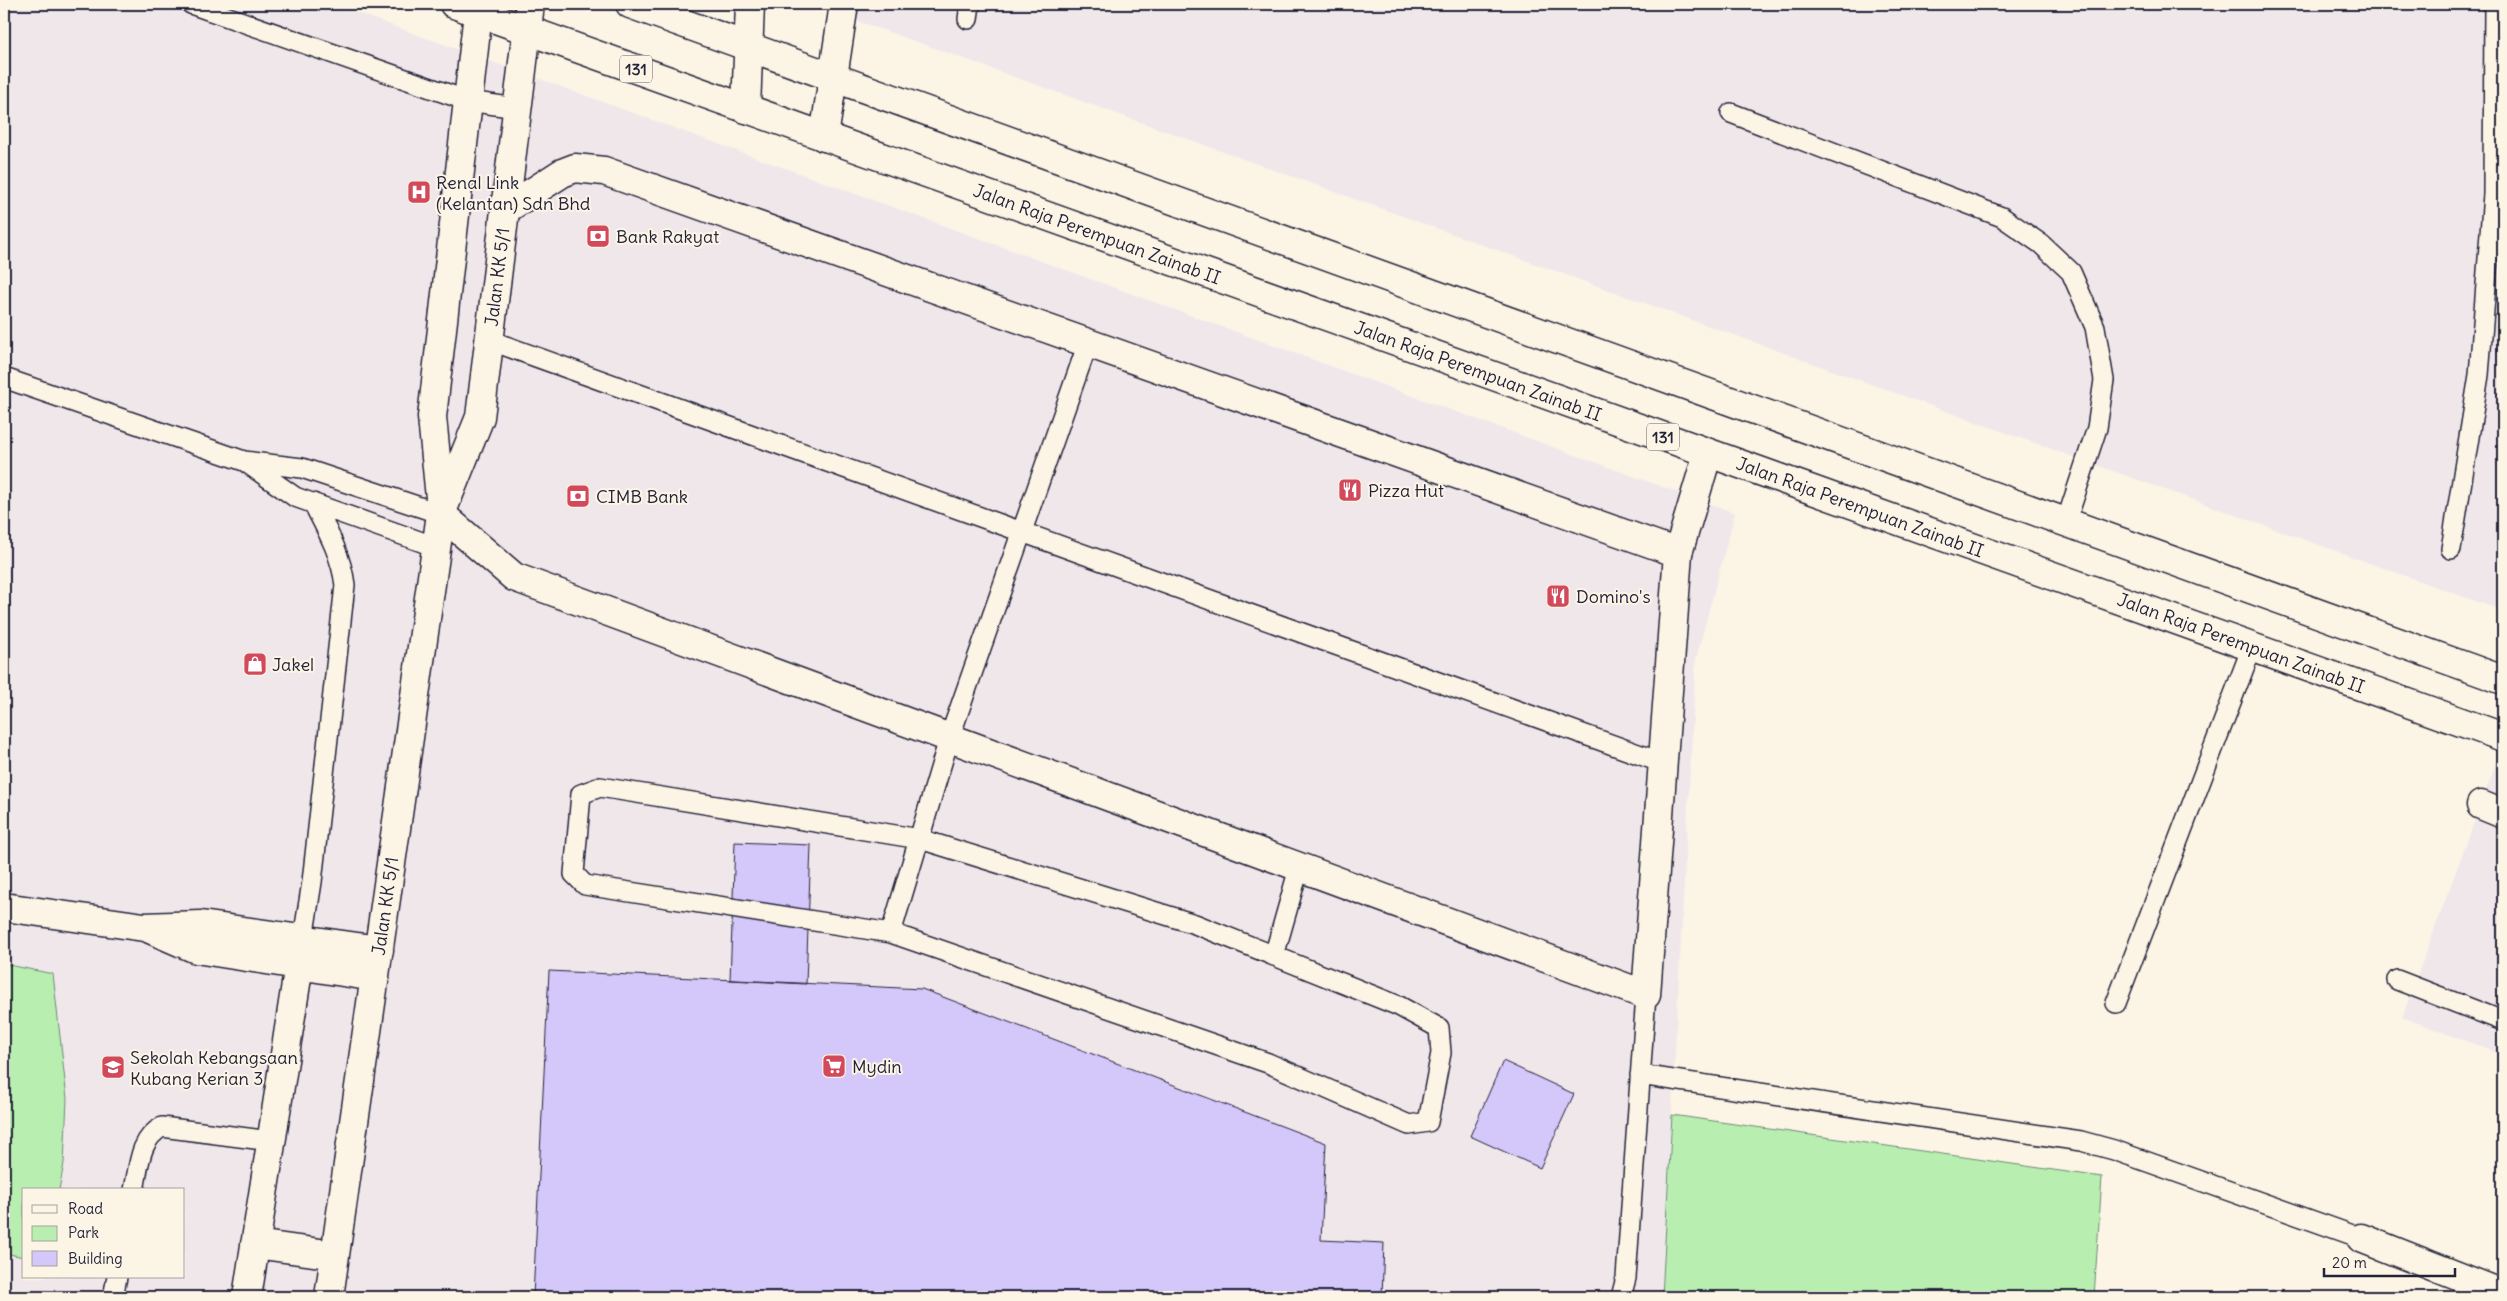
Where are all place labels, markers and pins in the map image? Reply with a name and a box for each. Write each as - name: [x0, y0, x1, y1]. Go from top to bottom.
- place label: Renal Link (Kelantan) Sdn Bhd: [436, 171, 591, 215]
- hospital icon: Renal Link (Kelantan) Sdn Bhd: [406, 179, 432, 205]
- bank icon: Bank Rakyat: [585, 223, 611, 249]
- place label: Bank Rakyat: [616, 225, 719, 248]
- restaurant icon: Pizza Hut: [1337, 477, 1363, 503]
- place label: Pizza Hut: [1368, 479, 1444, 502]
- bank icon: CIMB Bank: [565, 483, 591, 509]
- place label: CIMB Bank: [596, 485, 688, 508]
- restaurant icon: Domino's: [1545, 583, 1571, 609]
- place label: Domino's: [1576, 585, 1651, 608]
- shop icon: Jakel: [242, 651, 268, 677]
- place label: Jakel: [272, 653, 314, 676]
- place label: Sekolah Kebangsaan Kubang Kerian 3: [130, 1046, 298, 1090]
- supermarket icon: Mydin: [821, 1053, 847, 1079]
- school or university icon: Sekolah Kebangsaan Kubang Kerian 3: [100, 1054, 126, 1080]
- place label: Mydin: [852, 1055, 902, 1078]

